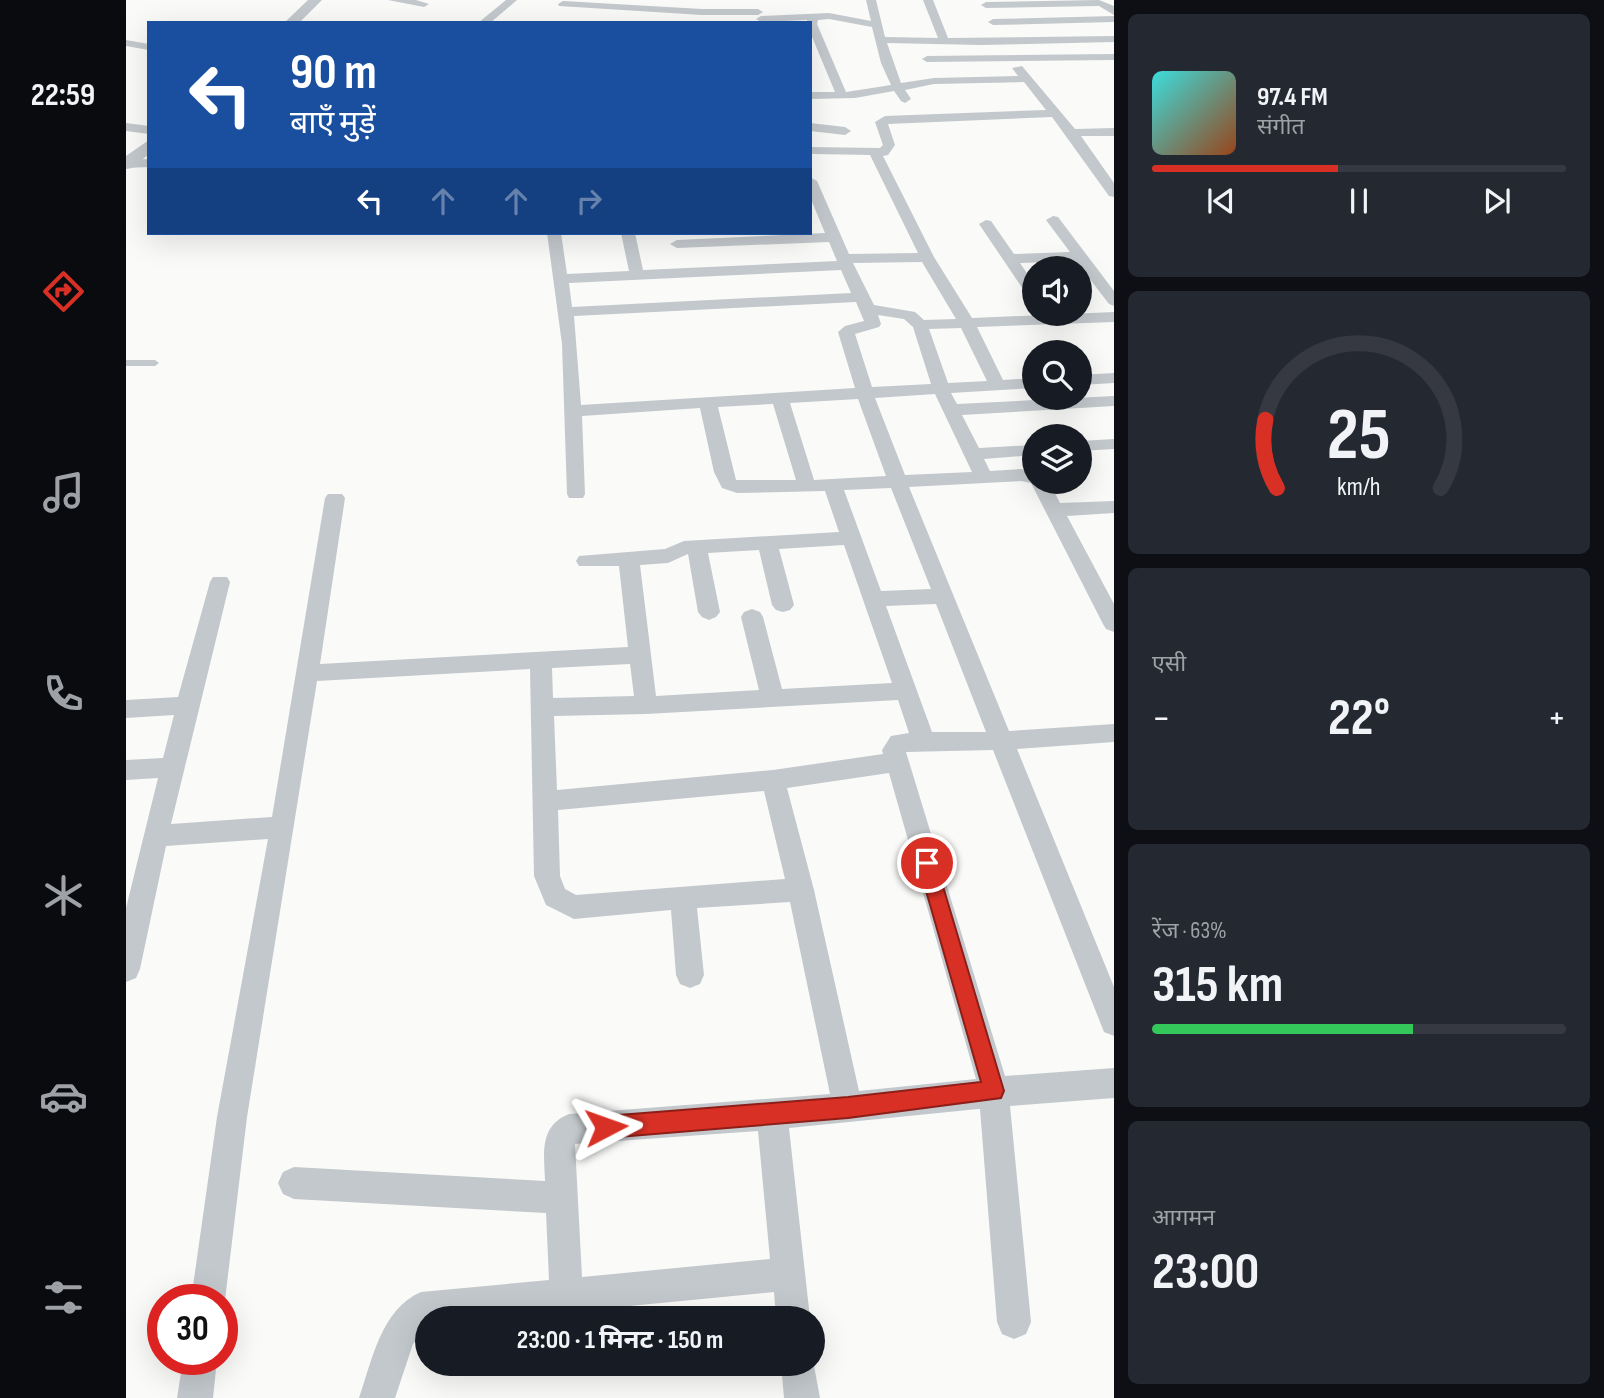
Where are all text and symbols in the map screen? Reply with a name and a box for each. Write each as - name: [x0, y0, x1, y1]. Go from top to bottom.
- text: 90 m: [290, 44, 377, 103]
- icon: left: [175, 49, 266, 140]
- text: 22:59: [31, 76, 95, 115]
- text: 97.4 FM: [1257, 82, 1328, 113]
- text: बाएँ मुड़ें: [290, 104, 376, 143]
- text: संगीत: [1257, 113, 1305, 141]
- icon: left: [351, 182, 389, 220]
- icon: ahead: [424, 182, 462, 220]
- icon: ahead: [497, 182, 535, 220]
- icon: right: [570, 182, 608, 220]
- icon: previous: [1202, 182, 1240, 220]
- icon: pause: [1340, 182, 1378, 220]
- icon: next: [1478, 182, 1516, 220]
- map controls: [1022, 256, 1092, 494]
- button: sound: [1022, 256, 1092, 326]
- icon: directions: [39, 267, 88, 316]
- button: search: [1022, 340, 1092, 410]
- text: 25: [1327, 393, 1391, 481]
- button: layers: [1022, 424, 1092, 494]
- icon: music: [39, 468, 88, 517]
- text: km/h: [1337, 472, 1381, 503]
- text: एसी: [1152, 650, 1186, 678]
- icon: phone: [39, 669, 88, 718]
- text: 22°: [1328, 687, 1390, 750]
- text: −: [1152, 696, 1171, 741]
- text: +: [1547, 696, 1566, 741]
- pin: [897, 833, 957, 893]
- icon: arrive: [908, 844, 946, 882]
- icon: climate: [39, 871, 88, 920]
- text: रेंज · 63%: [1152, 917, 1227, 945]
- text: 315 km: [1152, 954, 1283, 1017]
- icon: car: [39, 1072, 88, 1121]
- position arrow: [569, 1090, 643, 1164]
- text: आगमन: [1152, 1204, 1215, 1232]
- text: 23:00: [1152, 1241, 1259, 1304]
- icon: filters: [39, 1273, 88, 1322]
- speed limit sign: 30: [147, 1284, 238, 1375]
- text: 23:00 · 1 मिनट · 150 m: [517, 1325, 723, 1356]

